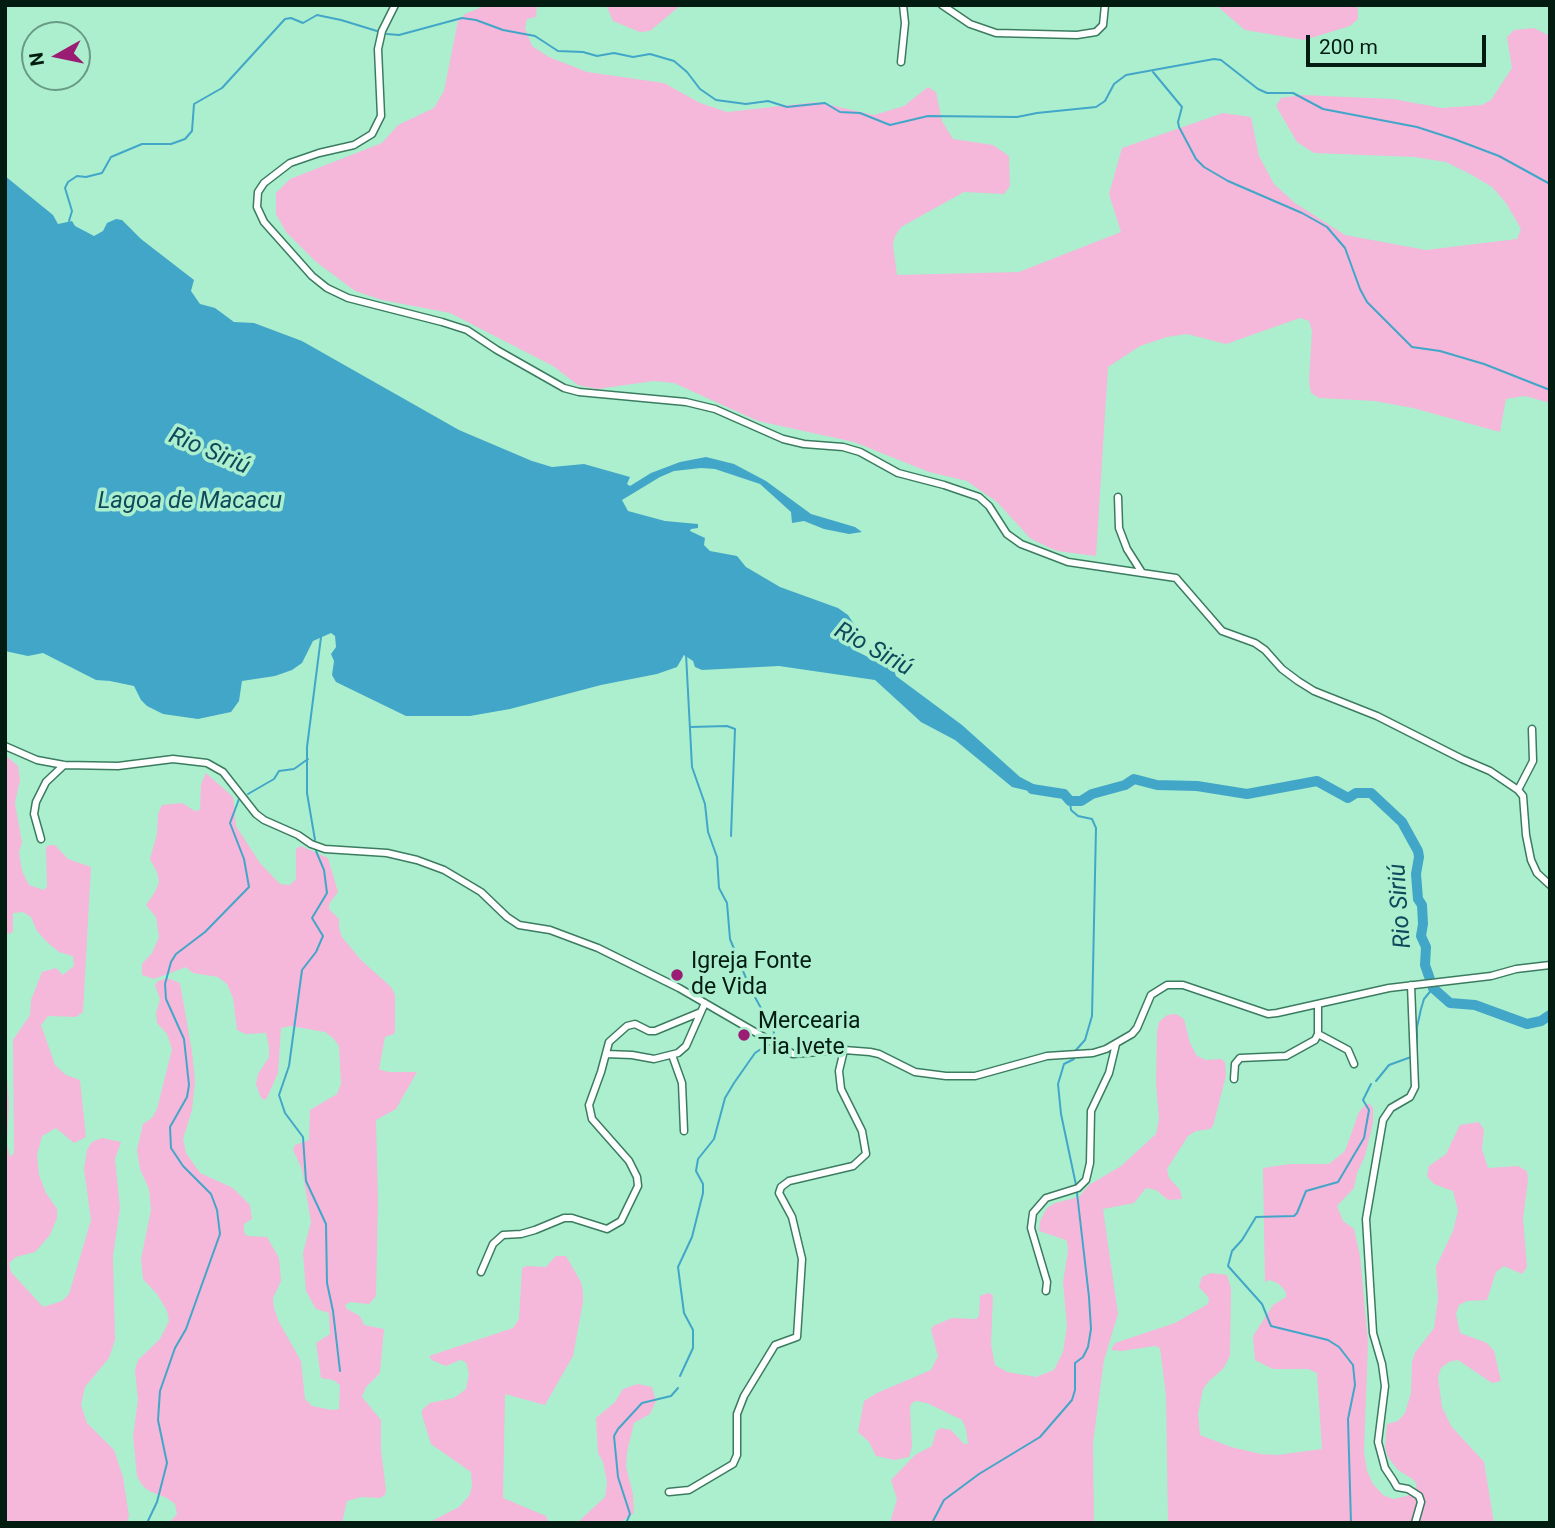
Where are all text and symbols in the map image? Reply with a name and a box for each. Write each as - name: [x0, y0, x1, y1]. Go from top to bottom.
- north arrow: [21, 21, 91, 91]
- scale bar: [1310, 21, 1490, 65]
- text: 200 m: [1319, 35, 1378, 59]
- text: N: [24, 51, 49, 67]
- water label: Rio Siriú: [164, 422, 254, 482]
- water label: Lagoa de Macacu: [98, 488, 282, 516]
- water label: Rio Siriú: [829, 617, 917, 683]
- water label: Rio Siriú: [1384, 863, 1418, 949]
- place label: Igreja Fonte de Vida: [691, 948, 812, 1002]
- marker: Igreja Fonte de Vida: [669, 967, 685, 983]
- place label: Mercearia Tia Ivete: [758, 1008, 861, 1062]
- marker: Mercearia Tia Ivete: [736, 1027, 752, 1043]

